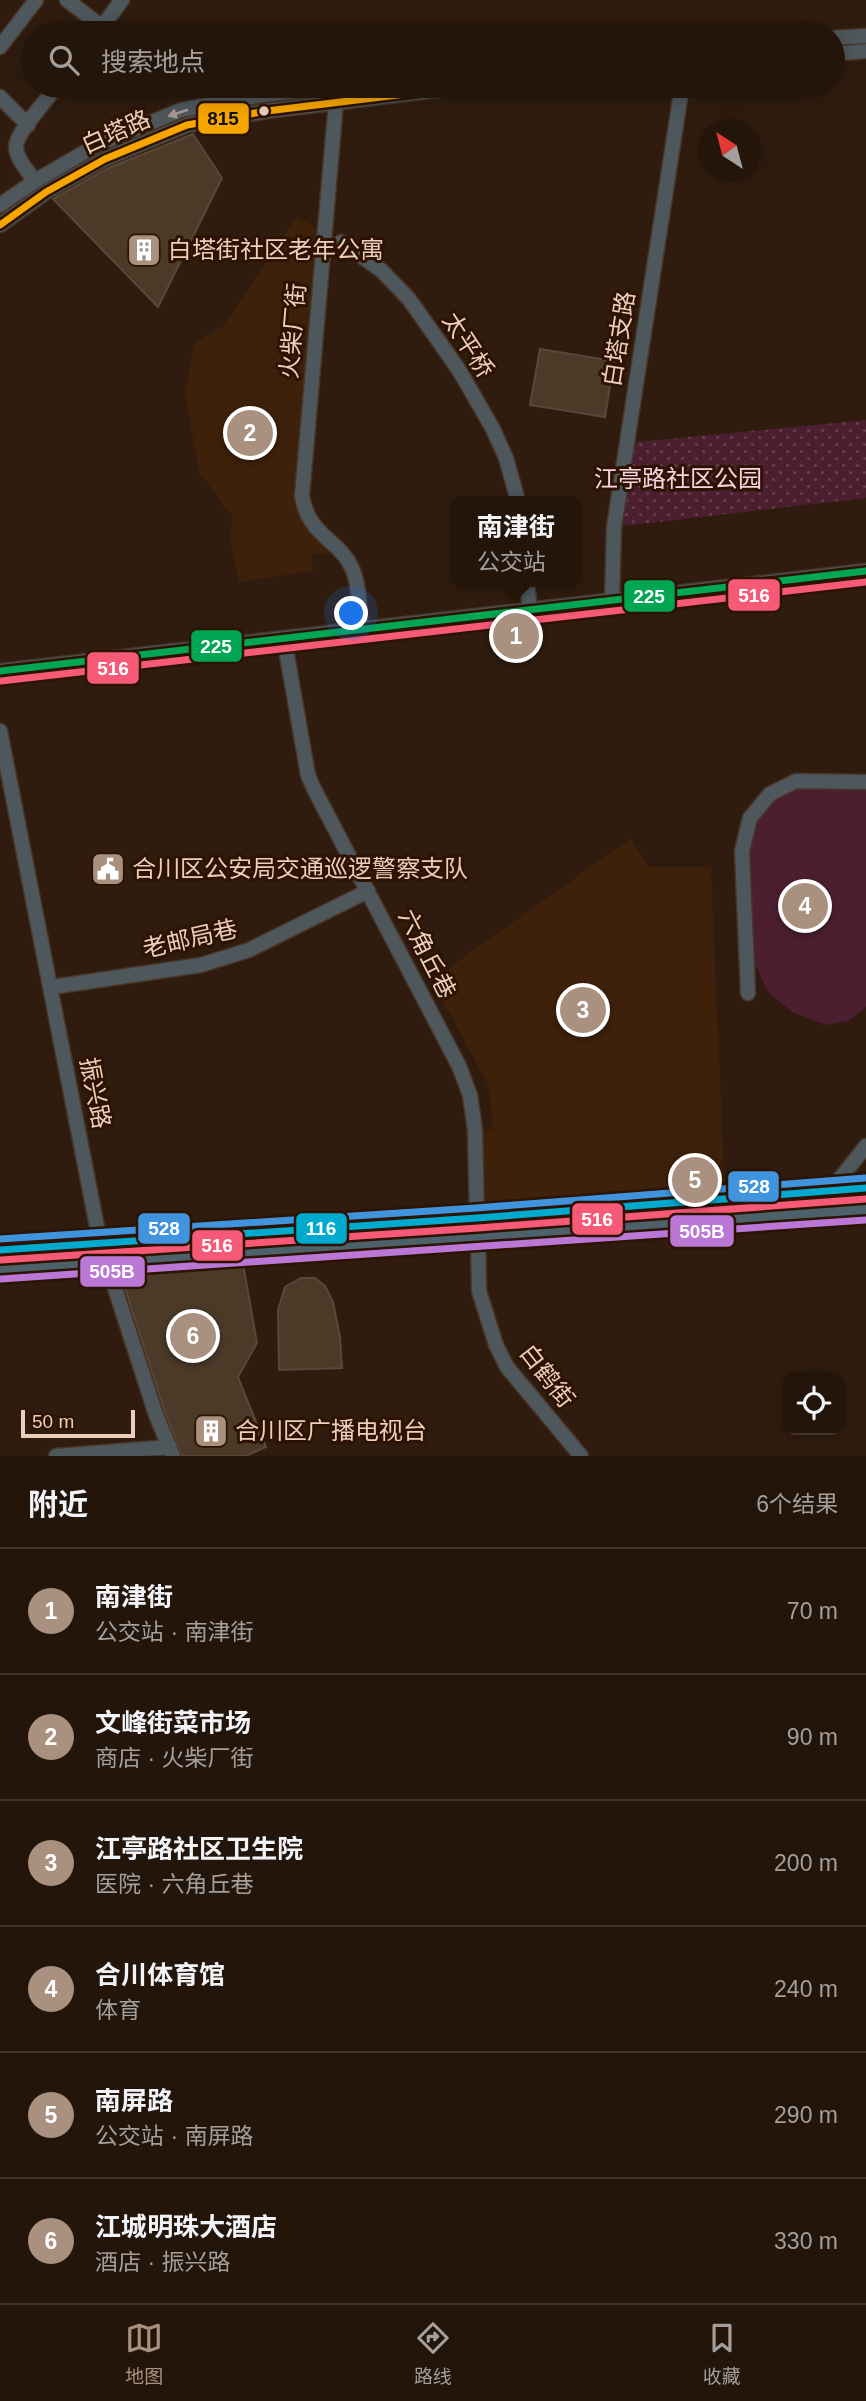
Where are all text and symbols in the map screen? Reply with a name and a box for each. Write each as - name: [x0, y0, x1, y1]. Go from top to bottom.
- search box: [21, 21, 845, 98]
- icon: search: [45, 41, 83, 79]
- text: 搜索地点: [101, 47, 205, 77]
- line badge: 815: [197, 102, 250, 135]
- unlabelled marker: [257, 104, 271, 118]
- street label: 白塔路: [77, 105, 154, 159]
- one-way arrow: [167, 108, 188, 119]
- text: 815: [207, 108, 239, 129]
- north arrow: [698, 119, 761, 182]
- building icon: 白塔街社区老年公寓: [125, 231, 163, 269]
- place label: 白塔街社区老年公寓: [168, 236, 384, 263]
- street label: 火柴厂街: [275, 282, 310, 380]
- street label: 白塔支路: [598, 289, 639, 388]
- street label: 太平桥: [437, 307, 499, 382]
- pin: 2: [227, 407, 273, 459]
- park label: 江亭路社区公园: [594, 465, 762, 492]
- popup: [451, 496, 581, 587]
- text: 南津街: [477, 512, 555, 542]
- text: 公交站: [477, 549, 546, 575]
- line badge: 516: [727, 578, 781, 612]
- line badge: 225: [623, 579, 676, 613]
- text: 516: [738, 585, 770, 606]
- text: 225: [633, 586, 665, 607]
- your location: [334, 596, 368, 630]
- pin: 1: [493, 610, 539, 662]
- line badge: 225: [190, 629, 243, 663]
- text: 225: [200, 636, 232, 657]
- line badge: 516: [86, 651, 140, 685]
- text: 516: [97, 658, 129, 679]
- public building icon: 合川区公安局交通巡逻警察支队: [89, 850, 127, 888]
- place label: 合川区公安局交通巡逻警察支队: [132, 855, 468, 882]
- pin: 4: [782, 880, 828, 932]
- street label: 六角丘巷: [394, 905, 461, 1003]
- street label: 老邮局巷: [140, 915, 240, 962]
- pin: 3: [560, 984, 606, 1036]
- street label: 振兴路: [75, 1055, 116, 1131]
- pin: 5: [672, 1154, 718, 1206]
- line badge: 528: [727, 1170, 780, 1203]
- text: 528: [738, 1176, 770, 1197]
- line badge: 516: [571, 1202, 624, 1236]
- text: 516: [581, 1209, 613, 1230]
- line badge: 528: [137, 1212, 191, 1245]
- line badge: 116: [295, 1212, 348, 1245]
- line badge: 505B: [669, 1214, 735, 1248]
- text: 528: [148, 1218, 180, 1239]
- text: 116: [306, 1218, 336, 1239]
- text: 505B: [679, 1221, 725, 1242]
- line badge: 516: [191, 1229, 244, 1262]
- text: 516: [201, 1235, 233, 1256]
- line badge: 505B: [79, 1255, 146, 1288]
- text: 505B: [89, 1261, 135, 1282]
- pin: 6: [170, 1310, 216, 1362]
- street label: 白鹤街: [515, 1339, 580, 1412]
- map controls: [782, 1372, 845, 1435]
- button: locate: [782, 1372, 845, 1435]
- scale bar: [21, 1407, 135, 1439]
- text: 50 m: [32, 1411, 74, 1432]
- building icon: 合川区广播电视台: [192, 1412, 230, 1450]
- place label: 合川区广播电视台: [235, 1417, 427, 1444]
- text: 附近: [28, 1488, 88, 1521]
- text: 6个结果: [756, 1491, 838, 1517]
- text: 南津街: [95, 1582, 173, 1612]
- text: 1: [45, 1598, 57, 1624]
- text: 70 m: [787, 1598, 838, 1624]
- text: 公交站 · 南津街: [95, 1619, 253, 1645]
- text: 文峰街菜市场: [95, 1708, 251, 1738]
- text: 2: [45, 1724, 57, 1750]
- text: 90 m: [787, 1724, 838, 1750]
- text: 商店 · 火柴厂街: [95, 1745, 253, 1771]
- text: 江亭路社区卫生院: [95, 1834, 303, 1864]
- text: 3: [45, 1850, 57, 1876]
- text: 200 m: [774, 1850, 838, 1876]
- text: 医院 · 六角丘巷: [95, 1871, 253, 1897]
- text: 合川体育馆: [95, 1960, 225, 1990]
- text: 4: [45, 1976, 57, 2002]
- text: 240 m: [774, 1976, 838, 2002]
- text: 体育: [95, 1997, 141, 2023]
- text: 南屏路: [95, 2086, 173, 2116]
- text: 5: [45, 2102, 57, 2128]
- text: 290 m: [774, 2102, 838, 2128]
- text: 公交站 · 南屏路: [95, 2123, 253, 2149]
- text: 江城明珠大酒店: [95, 2212, 277, 2242]
- text: 6: [45, 2228, 57, 2254]
- text: 330 m: [774, 2228, 838, 2254]
- text: 酒店 · 振兴路: [95, 2249, 230, 2275]
- tab: 地图: [125, 2319, 163, 2388]
- tab: 路线: [414, 2319, 452, 2388]
- tab: 收藏: [703, 2319, 741, 2388]

